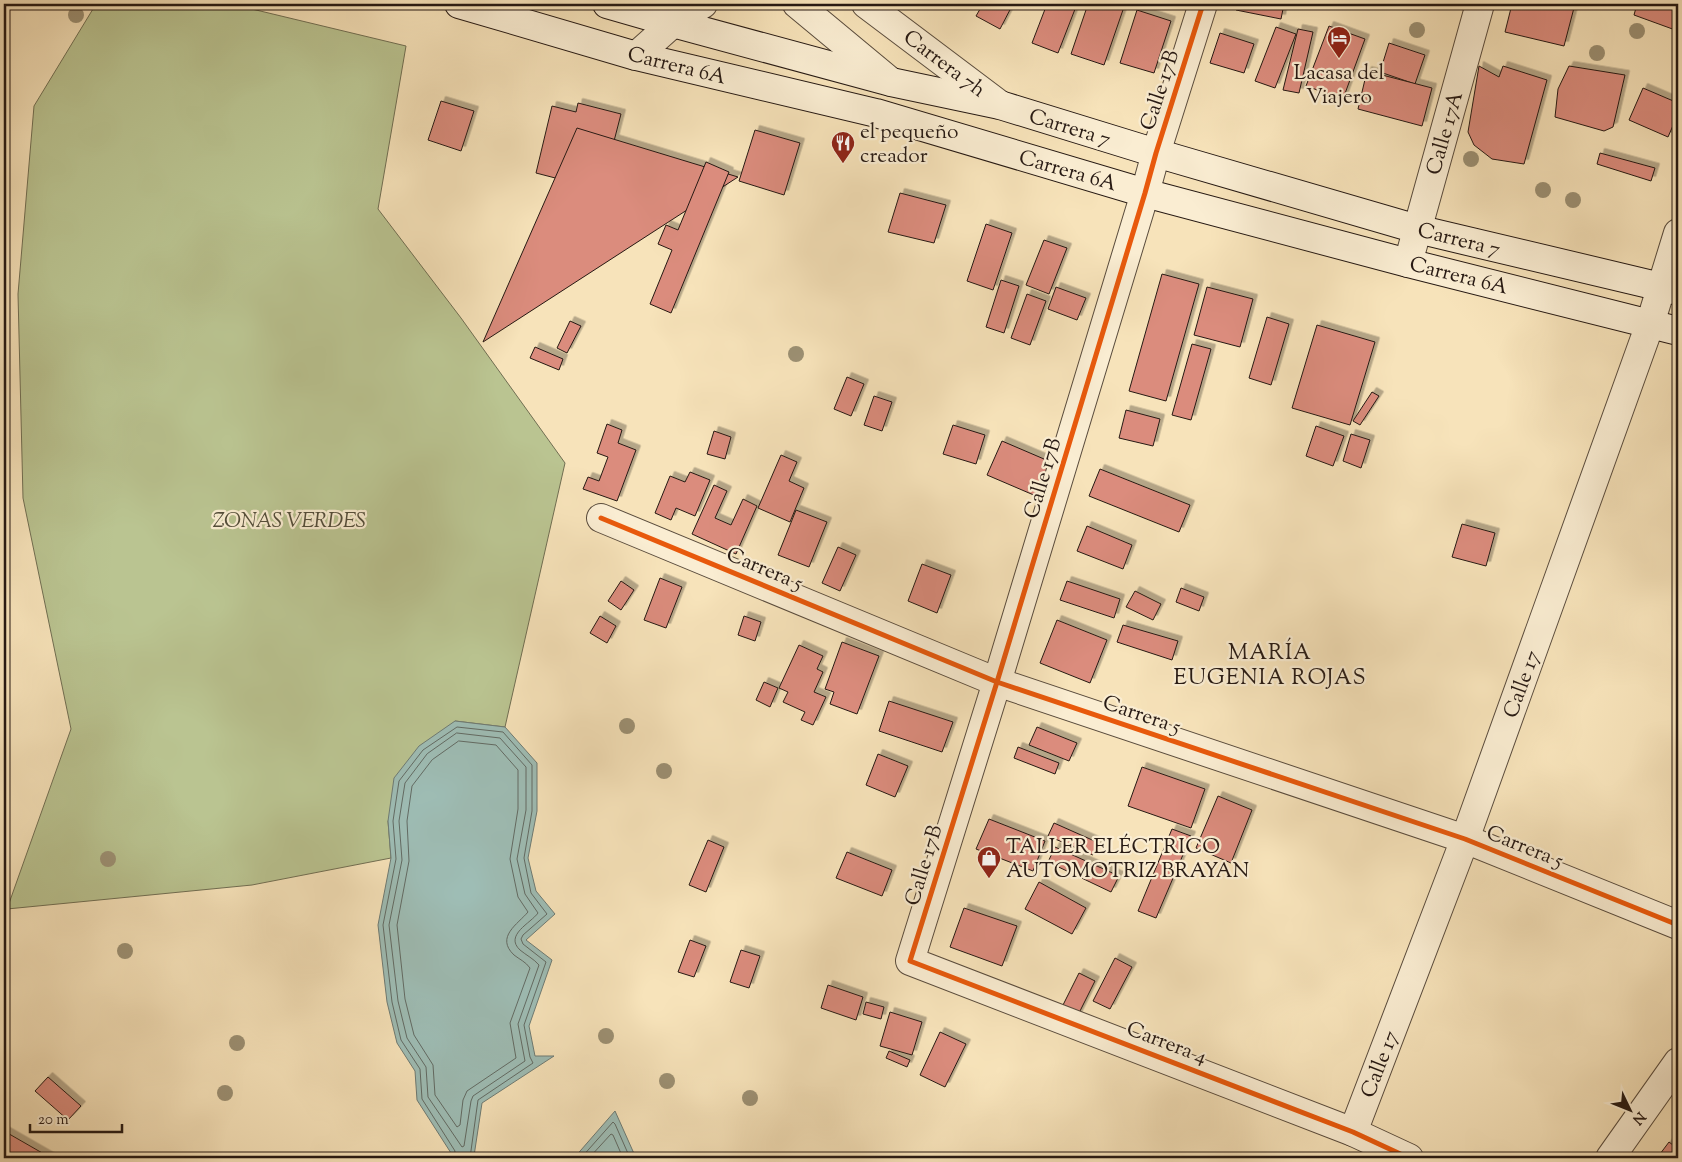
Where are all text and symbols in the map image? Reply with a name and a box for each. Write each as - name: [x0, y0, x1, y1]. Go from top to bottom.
- street label: Carrera 7h: [896, 24, 991, 106]
- hotel icon: Lacasa del Viajero: [1326, 25, 1352, 59]
- street label: Carrera 6A: [624, 40, 729, 94]
- street label: Calle 17B: [1134, 47, 1188, 135]
- place label: Lacasa del Viajero: [1294, 59, 1385, 113]
- street label: Calle 17A: [1420, 88, 1472, 179]
- street label: Carrera 7: [1025, 102, 1114, 156]
- place label: el pequeño creador: [860, 118, 959, 172]
- restaurant icon: el pequeño creador: [830, 130, 856, 164]
- street label: Carrera 6A: [1015, 144, 1120, 200]
- street label: Carrera 7: [1414, 216, 1503, 266]
- street label: Carrera 6A: [1406, 250, 1511, 304]
- street label: Calle 17B: [1017, 435, 1070, 523]
- park label: ZONAS VERDES: [212, 507, 366, 537]
- street label: Carrera 5: [721, 540, 807, 599]
- district label: MARÍA EUGENIA ROJAS: [1173, 637, 1367, 695]
- street label: Calle 17: [1497, 646, 1549, 723]
- street label: Carrera 5: [1098, 689, 1184, 743]
- street label: Carrera 5: [1481, 819, 1567, 877]
- street label: Calle 17B: [898, 822, 951, 910]
- place label: TALLER ELÉCTRICO AUTOMOTRIZ BRAYAN: [1006, 833, 1250, 887]
- shop icon: TALLER ELÉCTRICO AUTOMOTRIZ BRAYAN: [976, 845, 1002, 879]
- street label: Carrera 4: [1122, 1015, 1211, 1073]
- street label: Calle 17: [1354, 1026, 1408, 1103]
- north arrow: [1604, 1084, 1654, 1134]
- scale bar: [30, 1102, 122, 1134]
- text: N: [1627, 1107, 1649, 1128]
- text: 20 m: [38, 1110, 69, 1131]

